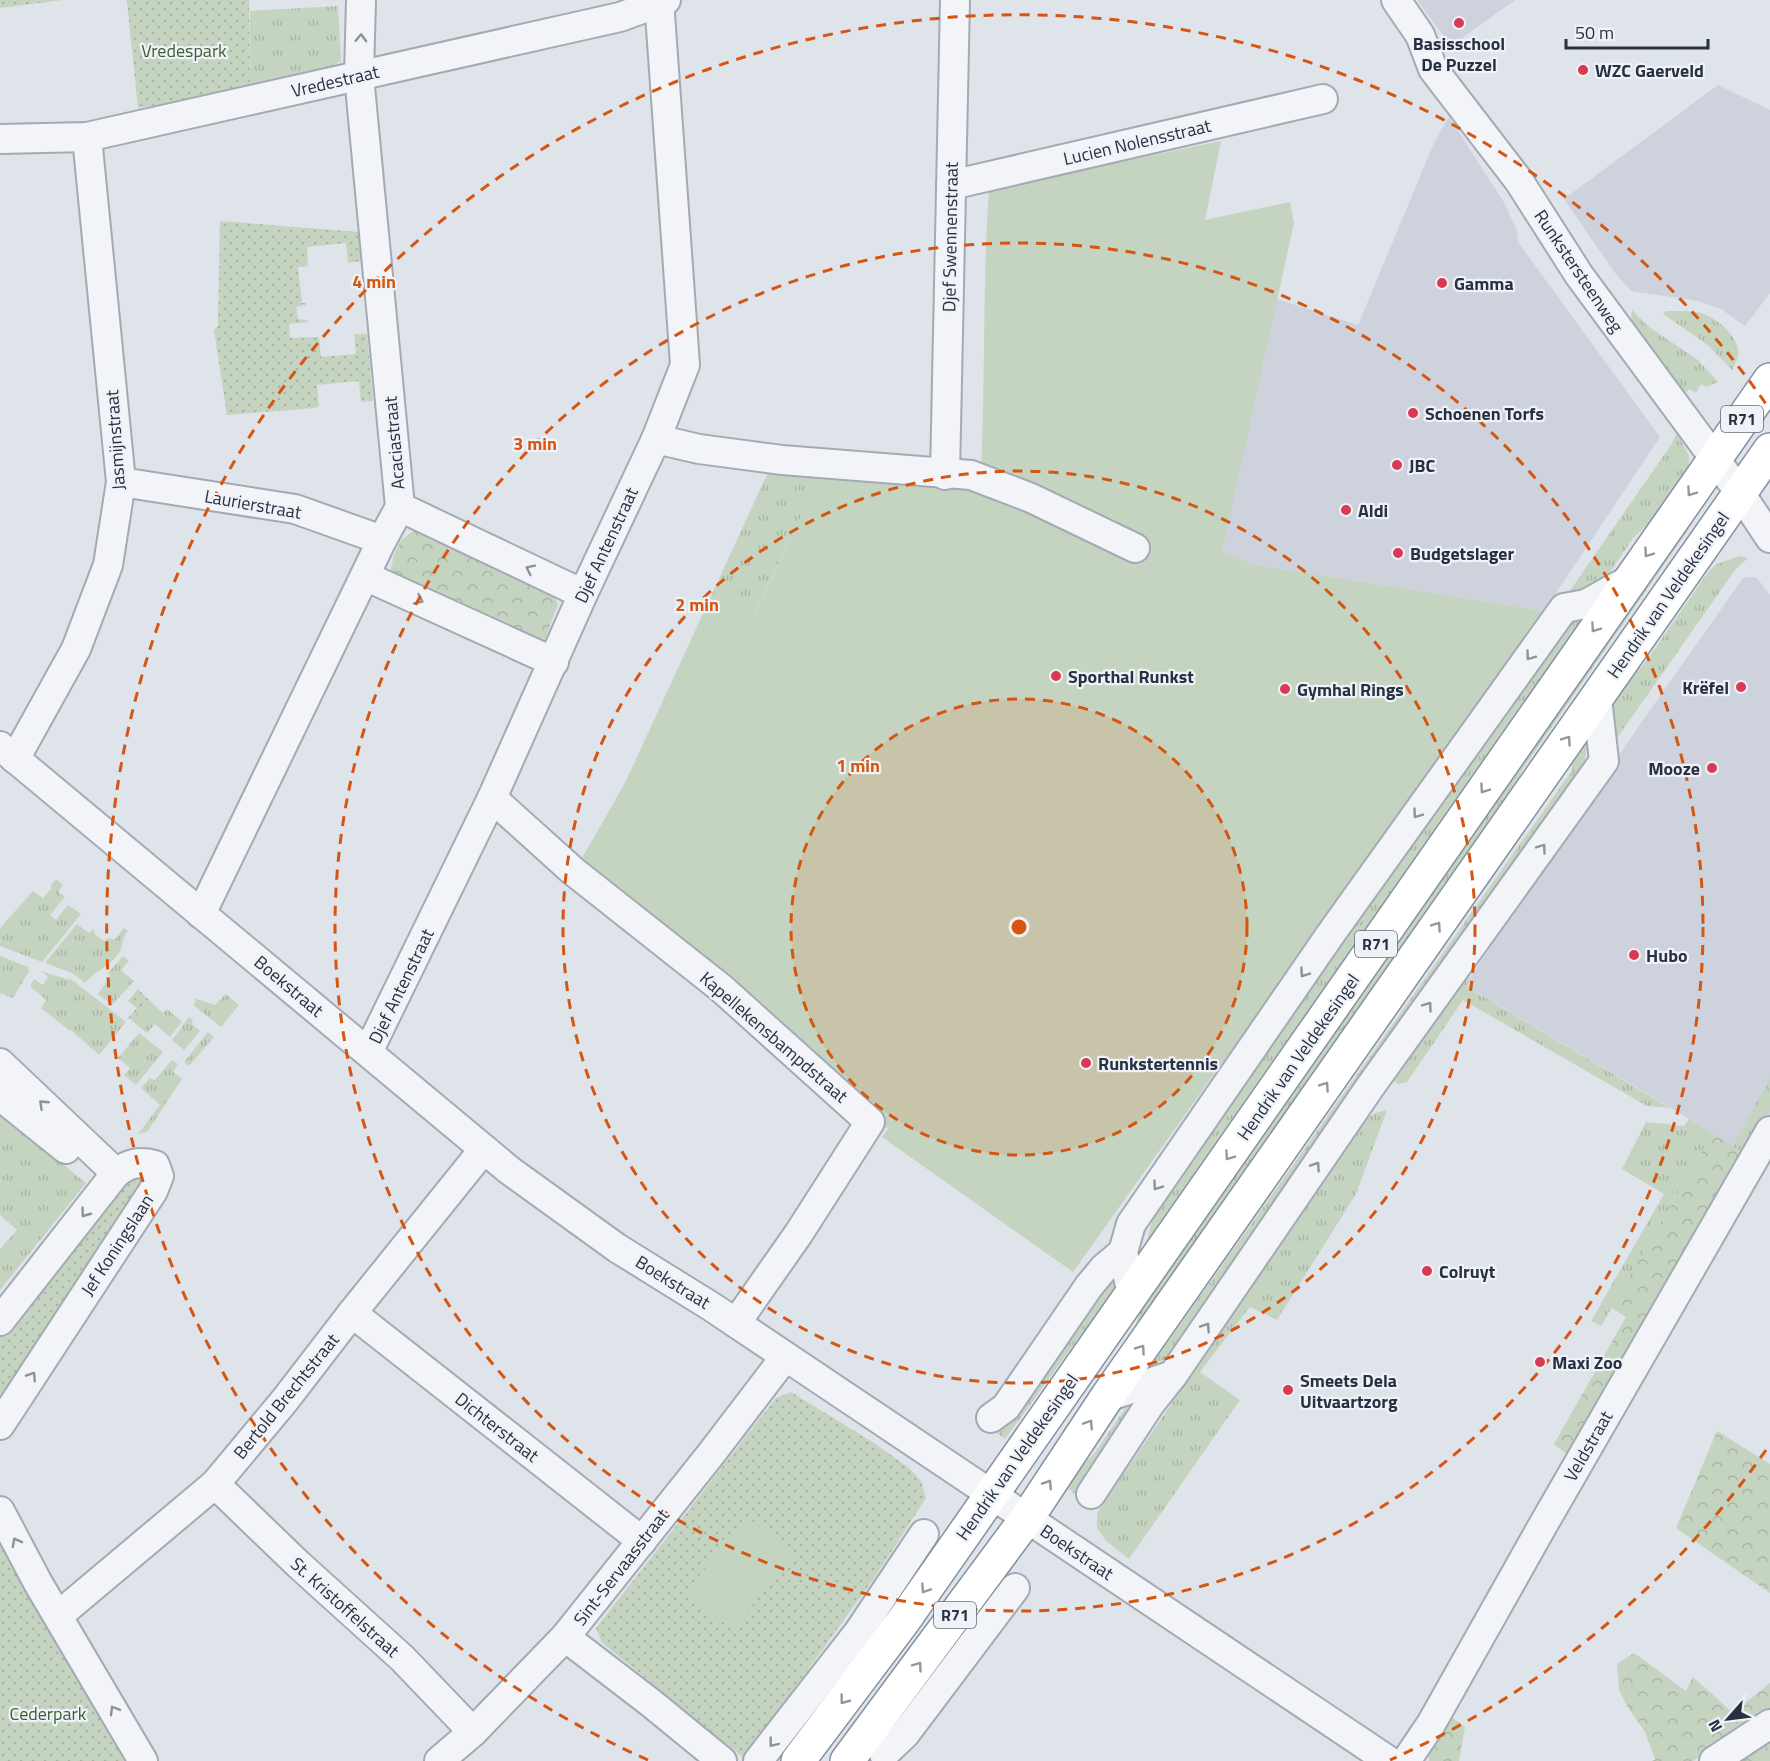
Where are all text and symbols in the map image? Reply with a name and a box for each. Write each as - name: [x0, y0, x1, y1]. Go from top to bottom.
- scale bar: [1566, 12, 1708, 50]
- marker: Basisschool De Puzzel: [1452, 16, 1466, 30]
- text: 50 m: [1575, 19, 1614, 46]
- place label: Basisschool De Puzzel: [1413, 30, 1505, 78]
- one-way arrow: [354, 33, 367, 42]
- park label: Vredespark: [141, 37, 227, 64]
- place label: WZC Gaerveld: [1595, 57, 1704, 84]
- street label: Vredestraat: [289, 58, 382, 104]
- marker: WZC Gaerveld: [1576, 63, 1590, 77]
- street label: Lucien Nolensstraat: [1061, 112, 1214, 172]
- street label: Djef Swennenstraat: [935, 161, 965, 312]
- street label: Runkstersteenweg: [1528, 204, 1630, 338]
- text: 4 min: [352, 268, 396, 295]
- place label: Gamma: [1454, 270, 1514, 297]
- marker: Gamma: [1435, 276, 1449, 290]
- street label: Jasmijnstraat: [98, 388, 132, 491]
- street label: Acaciastraat: [376, 395, 412, 491]
- place label: Schoenen Torfs: [1425, 400, 1544, 427]
- marker: Schoenen Torfs: [1406, 406, 1420, 420]
- road number: R71: [1721, 406, 1763, 432]
- text: 3 min: [513, 430, 557, 457]
- place label: JBC: [1409, 452, 1435, 479]
- marker: JBC: [1390, 458, 1404, 472]
- street label: Laurierstraat: [202, 482, 304, 526]
- street label: Djef Antenstraat: [567, 482, 645, 607]
- one-way arrow: [1688, 485, 1699, 496]
- place label: Aldi: [1358, 497, 1388, 524]
- marker: Aldi: [1339, 503, 1353, 517]
- street label: Hendrik van Veldekesingel: [1600, 506, 1736, 684]
- place label: Budgetslager: [1410, 540, 1514, 567]
- marker: Budgetslager: [1391, 546, 1405, 560]
- one-way arrow: [1645, 546, 1656, 557]
- one-way arrow: [526, 565, 537, 577]
- text: 2 min: [675, 591, 719, 618]
- one-way arrow: [412, 593, 423, 605]
- one-way arrow: [1591, 622, 1602, 633]
- one-way arrow: [1526, 649, 1537, 660]
- place label: Sporthal Runkst: [1068, 663, 1194, 690]
- marker: Sporthal Runkst: [1049, 669, 1063, 683]
- place label: Krëfel: [1682, 674, 1729, 701]
- place label: Gymhal Rings: [1297, 676, 1404, 703]
- marker: Krëfel: [1734, 680, 1748, 694]
- marker: Gymhal Rings: [1278, 682, 1292, 696]
- one-way arrow: [1560, 736, 1571, 747]
- text: 1 min: [836, 752, 880, 779]
- place label: Mooze: [1648, 755, 1700, 782]
- marker: Mooze: [1705, 761, 1719, 775]
- one-way arrow: [1480, 782, 1491, 793]
- one-way arrow: [1413, 808, 1424, 819]
- one-way arrow: [1535, 843, 1546, 854]
- centre of rings: [1009, 917, 1029, 937]
- one-way arrow: [1430, 922, 1441, 933]
- street label: Djef Antenstraat: [361, 923, 441, 1048]
- road number: R71: [1355, 931, 1397, 957]
- place label: Hubo: [1646, 942, 1688, 969]
- marker: Hubo: [1627, 948, 1641, 962]
- street label: Boekstraat: [248, 949, 330, 1024]
- street label: Kapellekensbampdstraat: [694, 965, 855, 1109]
- one-way arrow: [1300, 967, 1311, 978]
- street label: Hendrik van Veldekesingel: [1230, 968, 1366, 1146]
- one-way arrow: [1421, 1001, 1432, 1012]
- place label: Runkstertennis: [1098, 1050, 1218, 1077]
- marker: Runkstertennis: [1079, 1056, 1093, 1070]
- one-way arrow: [1318, 1081, 1329, 1092]
- one-way arrow: [39, 1100, 49, 1111]
- one-way arrow: [1225, 1149, 1236, 1160]
- one-way arrow: [1309, 1161, 1320, 1172]
- one-way arrow: [1153, 1179, 1164, 1190]
- street label: Jef Koningslaan: [74, 1189, 160, 1301]
- one-way arrow: [81, 1207, 92, 1218]
- street label: Boekstraat: [630, 1248, 716, 1316]
- place label: Colruyt: [1439, 1258, 1496, 1285]
- marker: Colruyt: [1420, 1264, 1434, 1278]
- one-way arrow: [1199, 1322, 1210, 1333]
- street label: Bertold Brechtstraat: [227, 1327, 346, 1465]
- one-way arrow: [1134, 1344, 1145, 1355]
- place label: Maxi Zoo: [1552, 1349, 1622, 1376]
- marker: Maxi Zoo: [1533, 1355, 1547, 1369]
- place label: Smeets Dela Uitvaartzorg: [1300, 1367, 1398, 1415]
- street label: Hendrik van Veldekesingel: [949, 1368, 1085, 1546]
- one-way arrow: [25, 1371, 36, 1382]
- marker: Smeets Dela Uitvaartzorg: [1281, 1383, 1295, 1397]
- street label: Dichterstraat: [449, 1386, 545, 1469]
- street label: Veldstraat: [1557, 1405, 1620, 1487]
- one-way arrow: [1082, 1420, 1093, 1431]
- one-way arrow: [1041, 1480, 1052, 1491]
- street label: Sint-Servaasstraat: [567, 1502, 676, 1631]
- street label: Boekstraat: [1035, 1517, 1120, 1587]
- one-way arrow: [12, 1537, 23, 1548]
- street label: St. Kristoffelstraat: [284, 1551, 406, 1664]
- one-way arrow: [921, 1583, 932, 1594]
- road number: R71: [934, 1602, 976, 1628]
- one-way arrow: [910, 1662, 921, 1673]
- north arrow: [1698, 1689, 1758, 1749]
- one-way arrow: [840, 1693, 851, 1704]
- park label: Cederpark: [10, 1700, 87, 1727]
- one-way arrow: [110, 1706, 121, 1717]
- text: N: [1702, 1716, 1728, 1737]
- one-way arrow: [769, 1736, 780, 1747]

